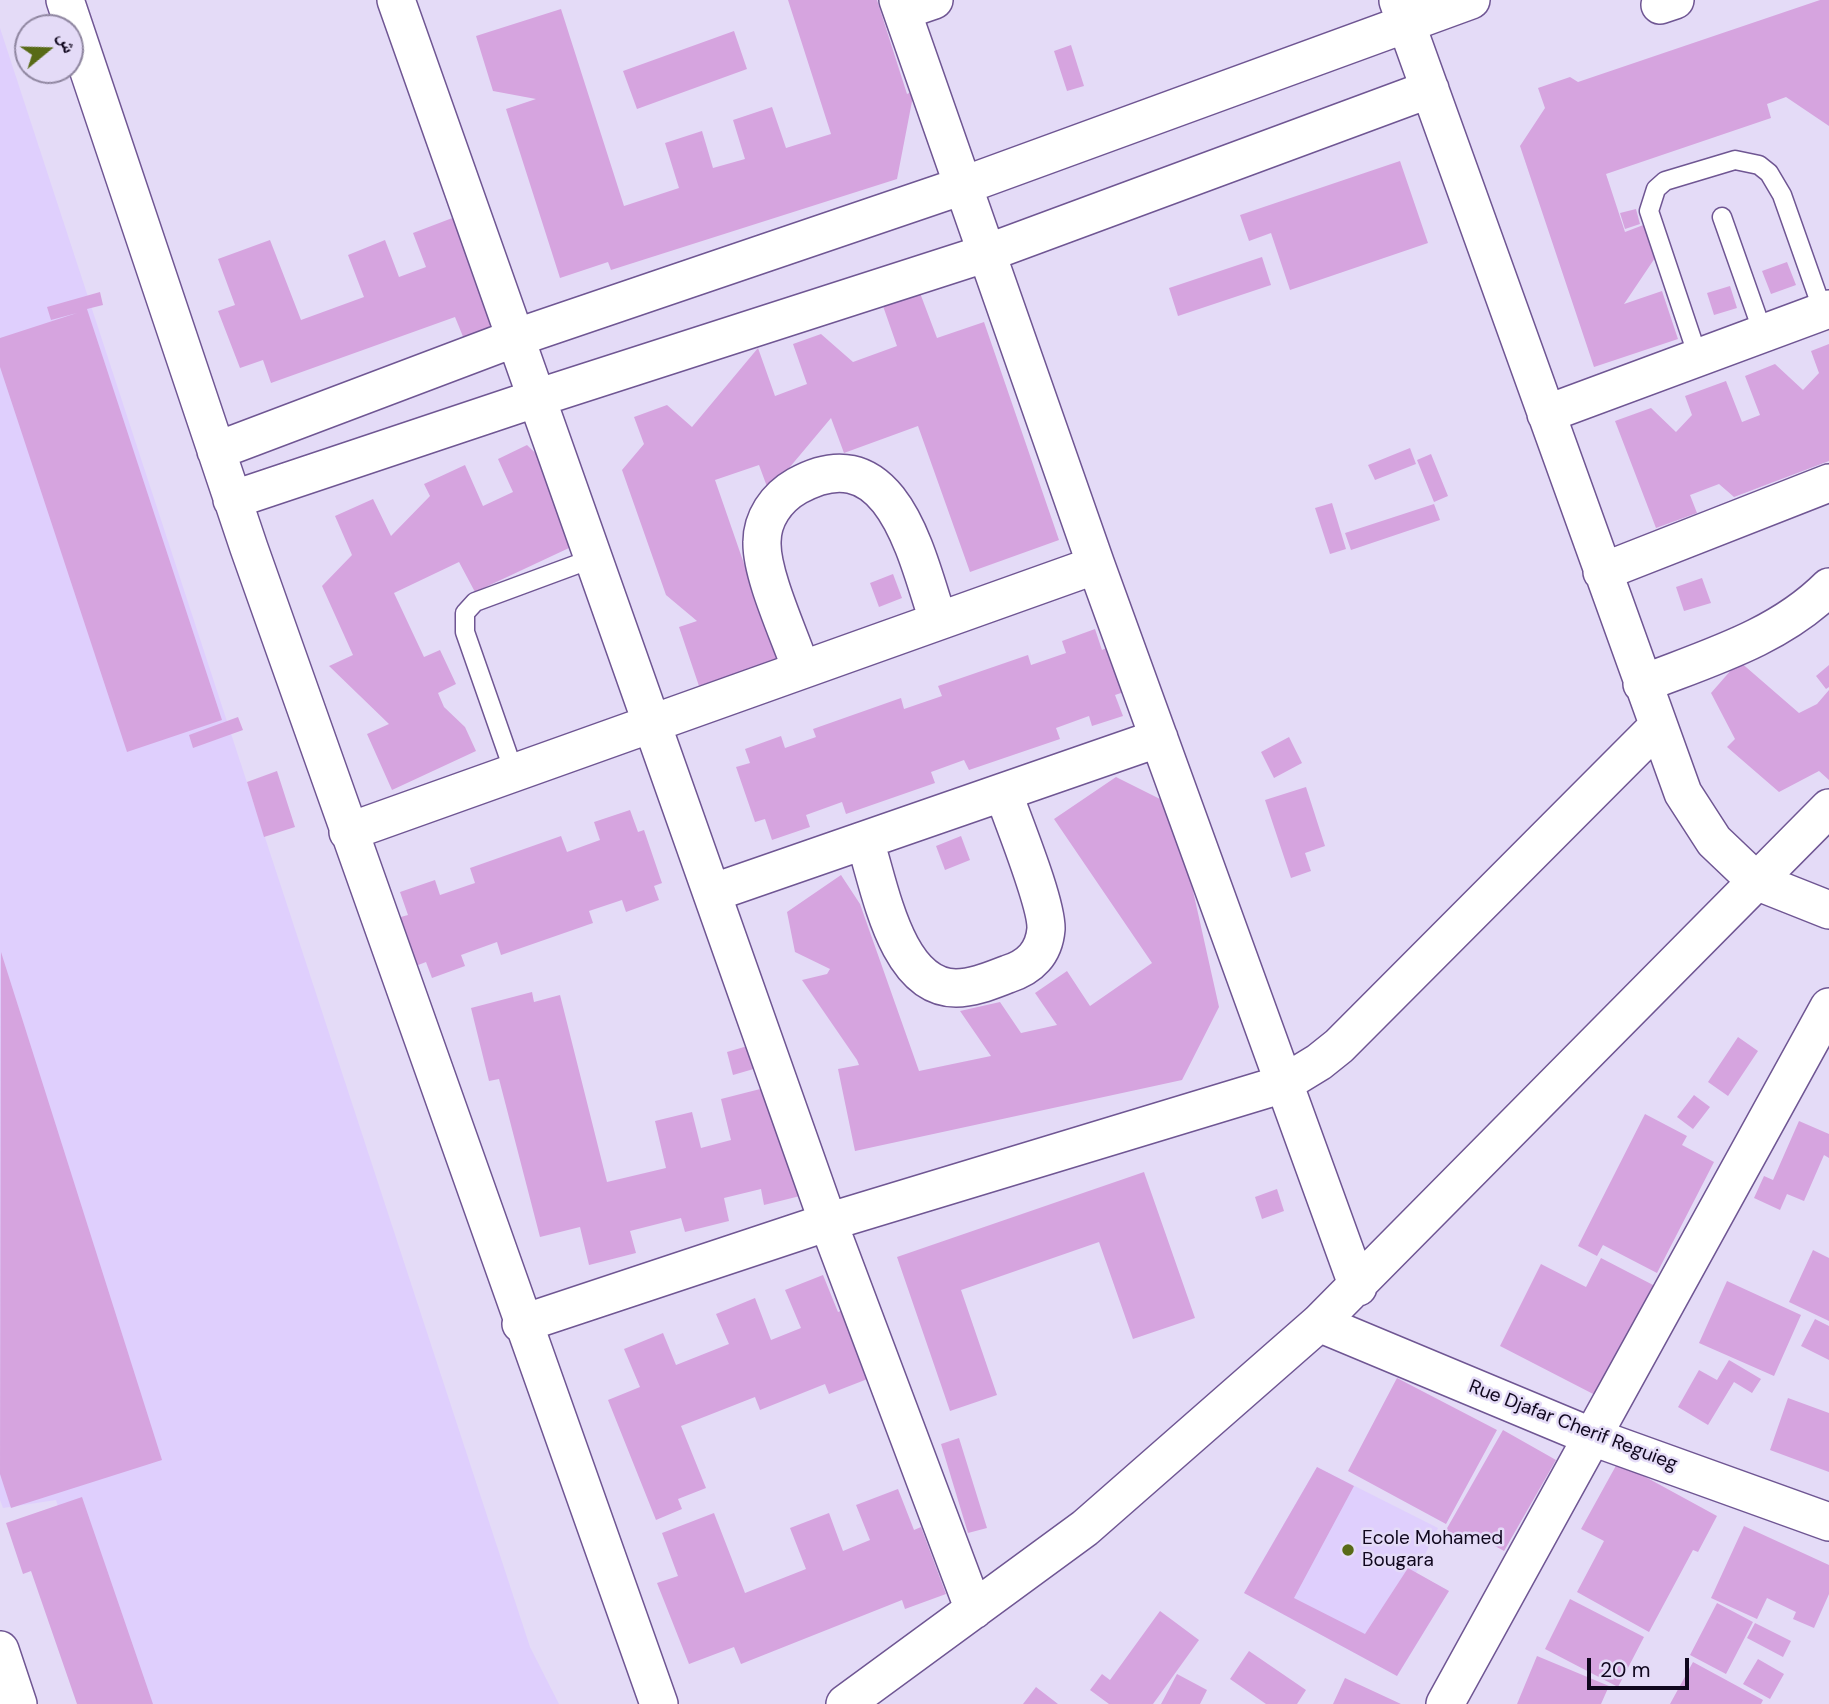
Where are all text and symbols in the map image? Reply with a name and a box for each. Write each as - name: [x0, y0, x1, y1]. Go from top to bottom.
- north arrow: [14, 14, 84, 84]
- text: ش: [52, 29, 83, 56]
- street label: Rue Djafar Cherif Reguieg: [1465, 1376, 1681, 1476]
- place label: Ecole Mohamed Bougara: [1362, 1528, 1503, 1572]
- marker: Ecole Mohamed Bougara: [1340, 1542, 1356, 1558]
- scale bar: [1591, 1644, 1692, 1688]
- text: 20 m: [1600, 1656, 1651, 1684]

